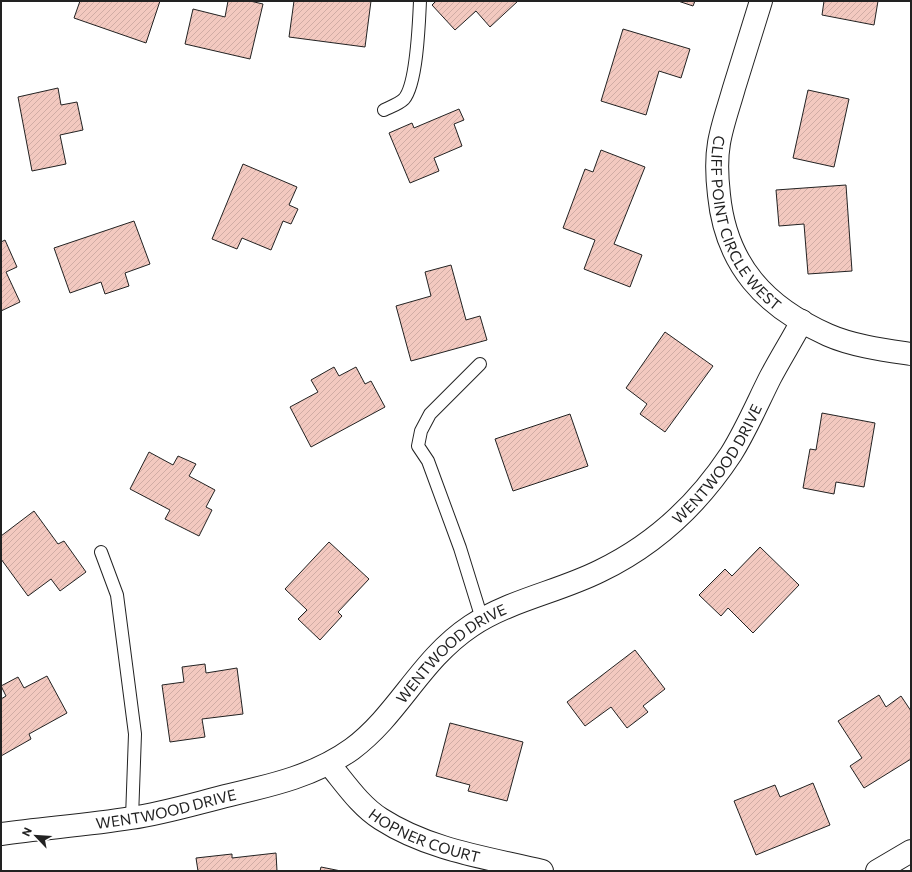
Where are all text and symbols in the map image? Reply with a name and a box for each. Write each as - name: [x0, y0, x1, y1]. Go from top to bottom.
- street label: CLIFF POINT CIRCLE WEST: [708, 134, 785, 314]
- street label: WENTWOOD DRIVE: [668, 401, 765, 527]
- street label: WENTWOOD DRIVE: [392, 600, 509, 707]
- street label: WENTWOOD DRIVE: [95, 785, 238, 832]
- street label: HOPNER COURT: [365, 805, 482, 866]
- north arrow: [16, 816, 56, 856]
- text: N: [19, 825, 34, 838]

